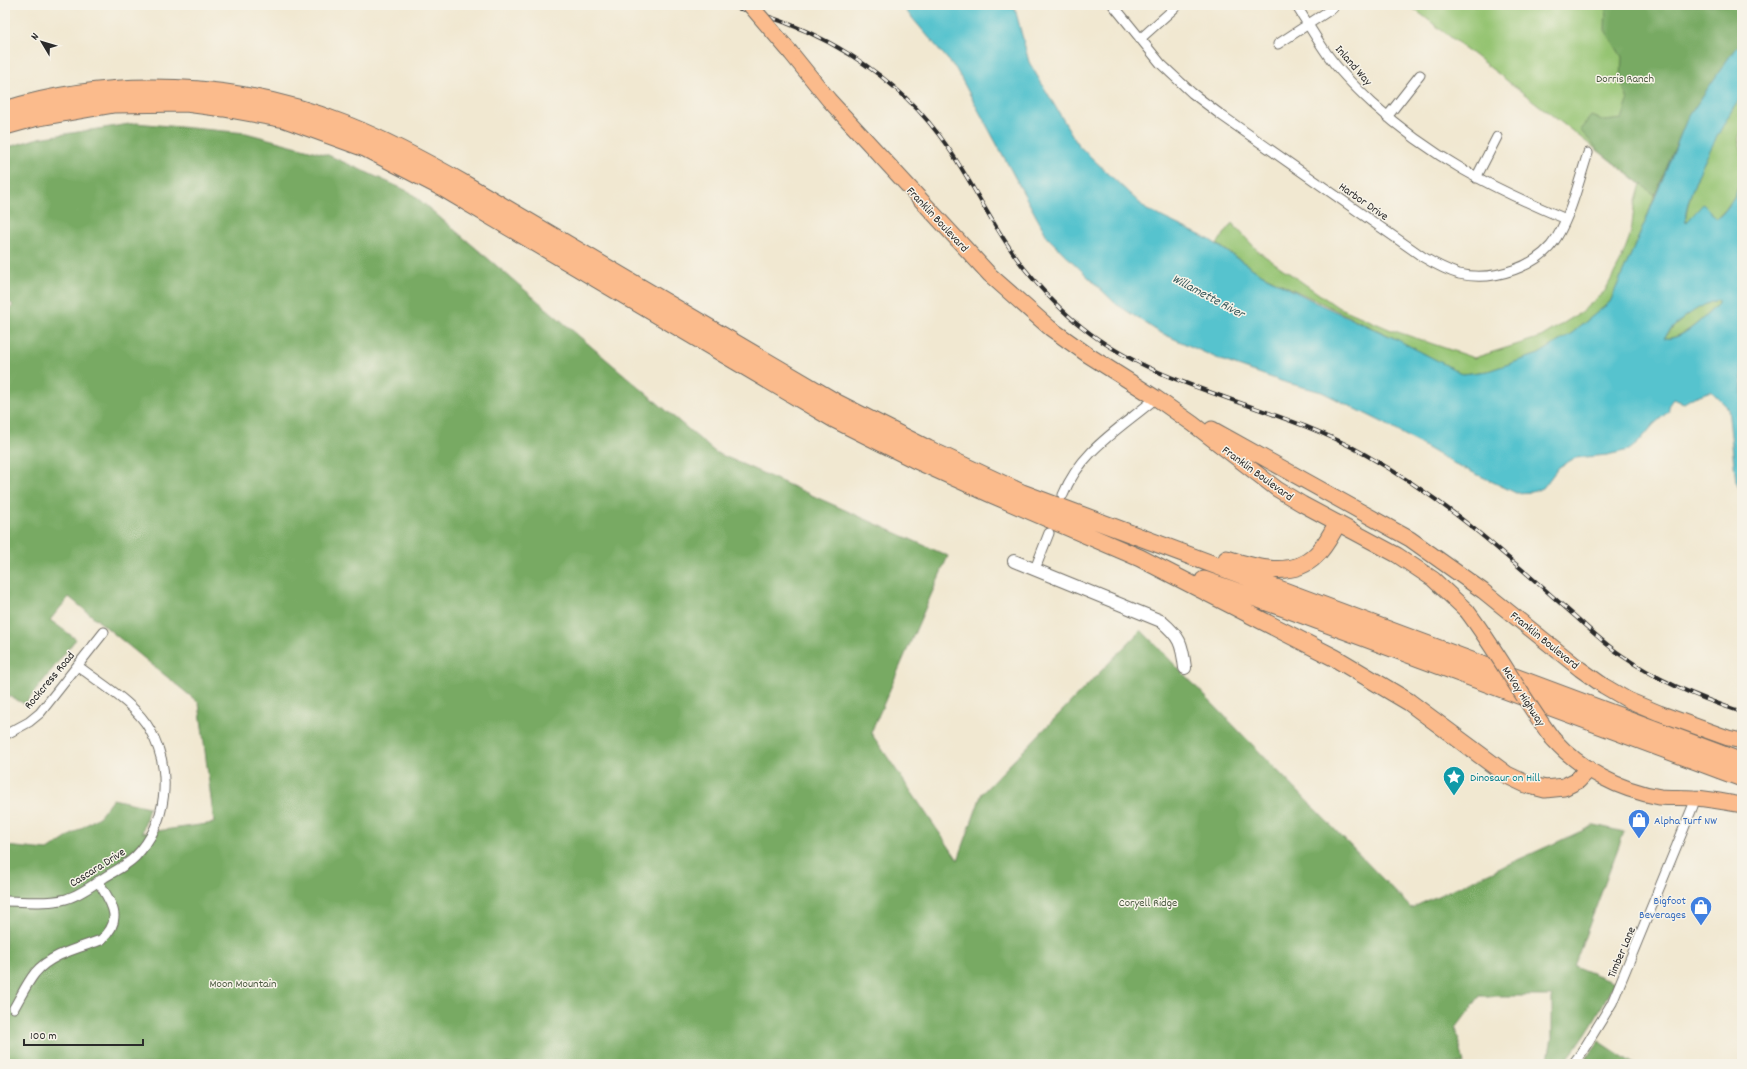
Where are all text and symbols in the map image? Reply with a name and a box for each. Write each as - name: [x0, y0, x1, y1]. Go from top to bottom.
- north arrow: [22, 22, 62, 62]
- text: N: [28, 30, 44, 44]
- street label: Inland Way: [1330, 42, 1376, 91]
- park label: Dorris Ranch: [1596, 71, 1654, 88]
- street label: Harbor Drive: [1335, 179, 1391, 226]
- street label: Franklin Boulevard: [902, 183, 972, 257]
- water label: Willamette River: [1168, 270, 1249, 325]
- street label: Franklin Boulevard: [1218, 443, 1296, 506]
- street label: Franklin Boulevard: [1506, 608, 1582, 674]
- street label: Rockcress Road: [21, 648, 79, 714]
- street label: McVay Highway: [1497, 664, 1549, 731]
- place icon: Dinosaur on Hill: [1441, 764, 1467, 797]
- place label: Dinosaur on Hill: [1470, 770, 1540, 787]
- shop icon: Alpha Turf NW: [1626, 807, 1652, 840]
- place label: Alpha Turf NW: [1654, 813, 1717, 830]
- street label: Cascara Drive: [67, 844, 129, 892]
- place label: Bigfoot Beverages: [1639, 893, 1687, 924]
- shop icon: Bigfoot Beverages: [1688, 894, 1714, 927]
- park label: Coryell Ridge: [1119, 895, 1177, 912]
- street label: Timber Lane: [1604, 924, 1641, 981]
- park label: Moon Mountain: [210, 976, 277, 993]
- scale bar: [24, 1021, 143, 1047]
- text: 100 m: [30, 1028, 57, 1045]

